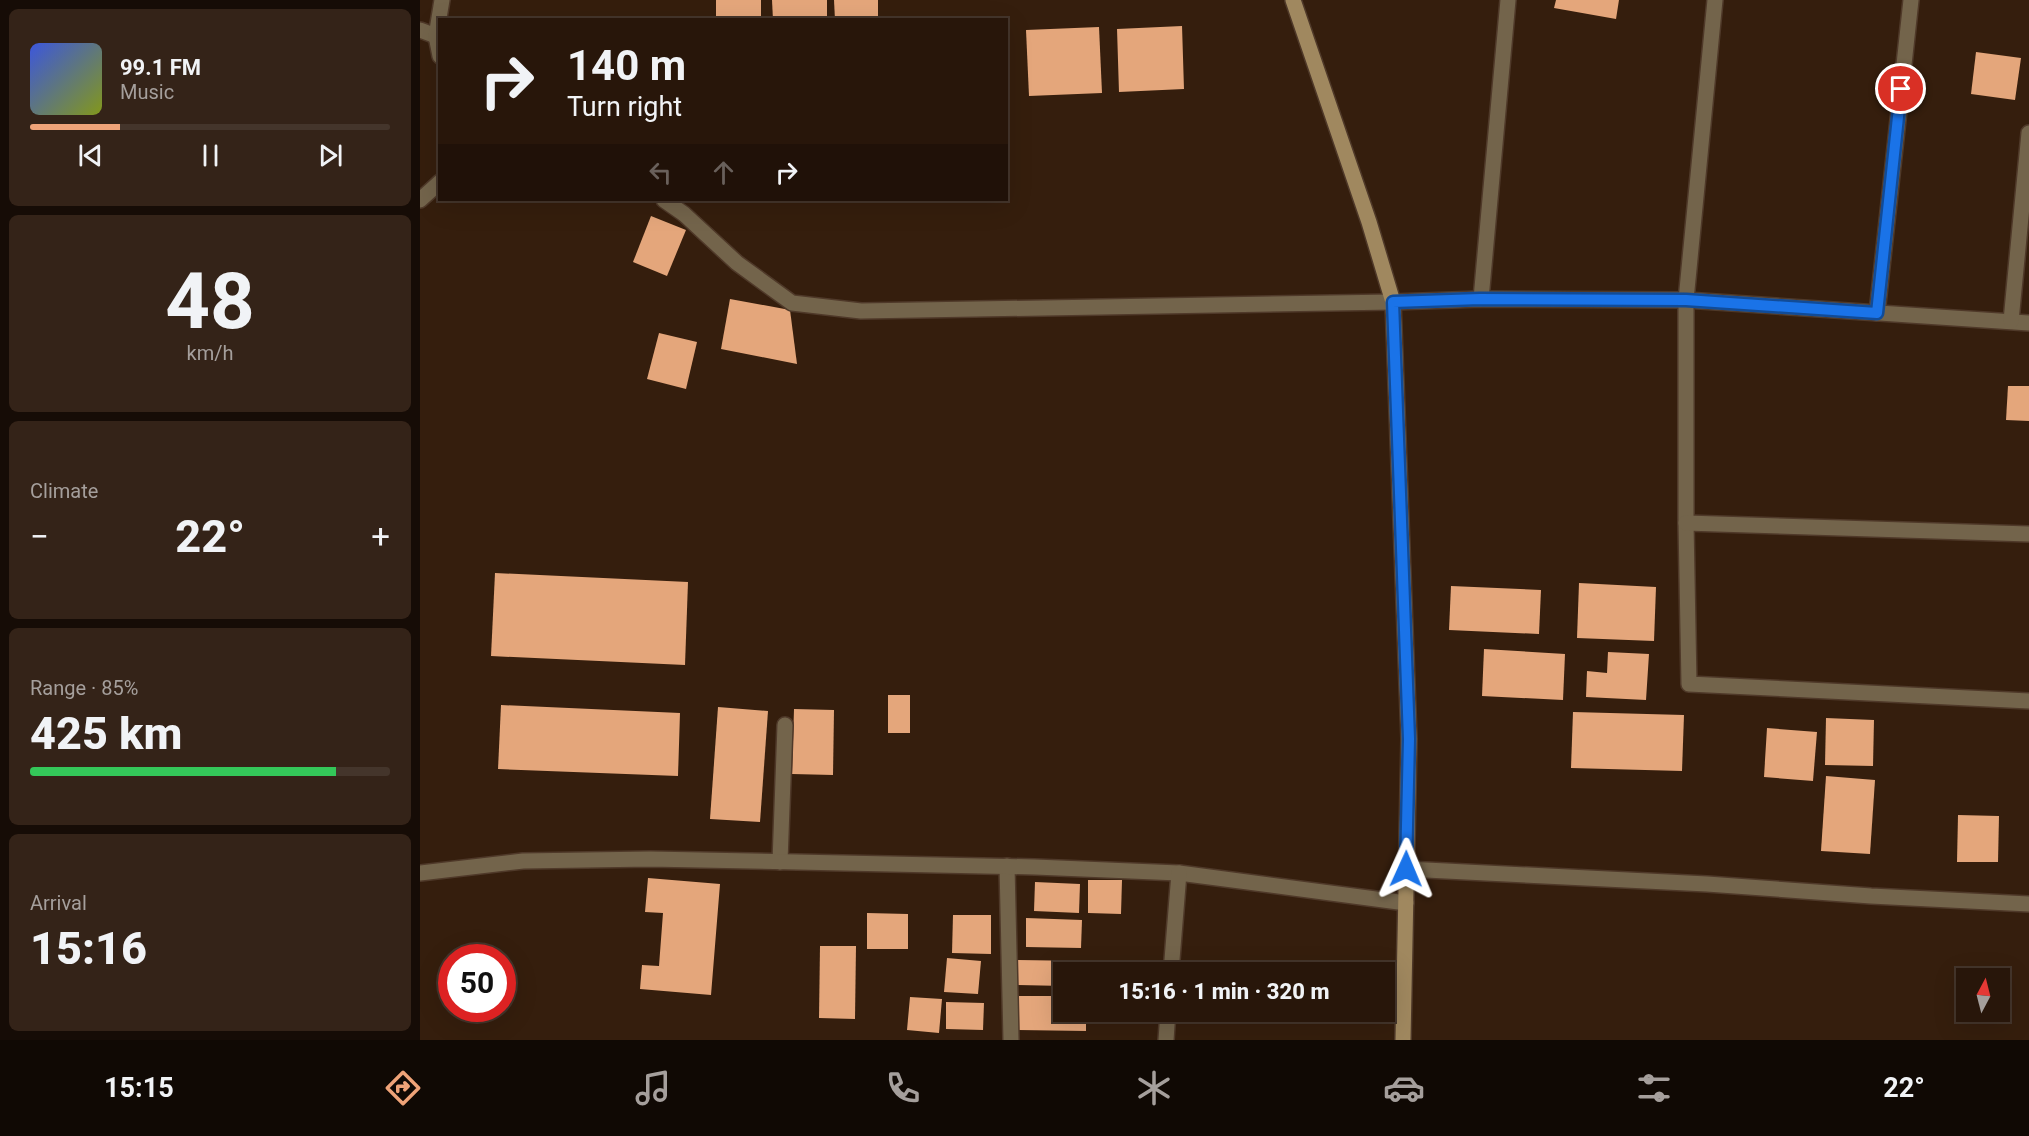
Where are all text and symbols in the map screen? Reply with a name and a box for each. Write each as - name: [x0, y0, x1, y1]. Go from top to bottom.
- text: 140 m: [567, 41, 686, 90]
- icon: right: [468, 42, 546, 120]
- text: 99.1 FM: [120, 55, 201, 80]
- pin: [1875, 63, 1926, 114]
- icon: arrive: [1884, 72, 1917, 105]
- text: Music: [120, 80, 174, 104]
- text: Turn right: [567, 91, 682, 123]
- icon: previous: [74, 139, 107, 172]
- icon: pause: [194, 139, 227, 172]
- icon: next: [314, 139, 347, 172]
- icon: left: [644, 156, 677, 189]
- icon: ahead: [707, 156, 740, 189]
- icon: right: [770, 156, 803, 189]
- text: 48: [165, 256, 255, 347]
- text: km/h: [187, 341, 233, 365]
- text: Climate: [30, 479, 98, 503]
- text: 22°: [175, 510, 245, 563]
- text: −: [30, 517, 49, 556]
- text: +: [371, 517, 390, 556]
- text: Range · 85%: [30, 676, 138, 700]
- text: 425 km: [30, 707, 182, 760]
- position arrow: [1374, 837, 1438, 901]
- text: Arrival: [30, 891, 87, 915]
- text: 15:16: [30, 922, 147, 975]
- speed limit sign: 50: [438, 944, 516, 1022]
- north arrow: [1956, 968, 2010, 1022]
- map controls: [1956, 968, 2010, 1022]
- text: 15:16 · 1 min · 320 m: [1119, 979, 1329, 1004]
- icon: directions: [382, 1067, 424, 1109]
- icon: music: [632, 1067, 674, 1109]
- icon: phone: [882, 1067, 924, 1109]
- icon: climate: [1133, 1067, 1175, 1109]
- icon: car: [1383, 1067, 1425, 1109]
- icon: filters: [1633, 1067, 1675, 1109]
- text: 15:15: [104, 1072, 174, 1104]
- text: 22°: [1883, 1072, 1925, 1104]

